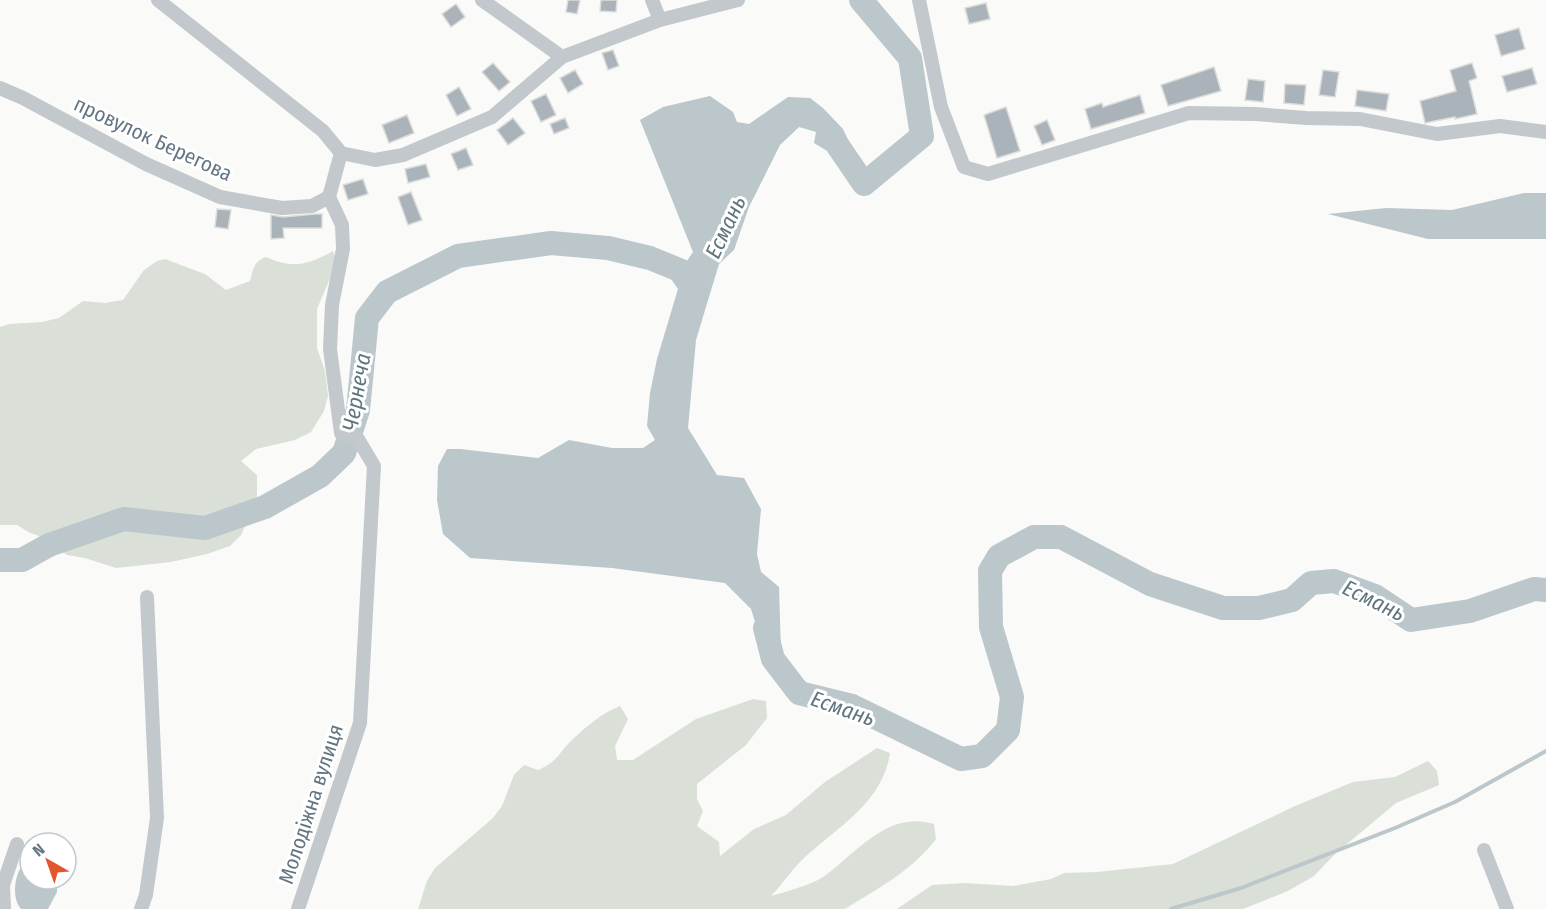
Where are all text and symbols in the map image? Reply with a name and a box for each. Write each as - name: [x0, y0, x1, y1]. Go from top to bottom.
- street label: провулок Берегова: [70, 91, 236, 187]
- water label: Есмань: [699, 192, 752, 263]
- water label: Чернеча: [336, 351, 377, 433]
- water label: Есмань: [1338, 574, 1409, 627]
- water label: Есмань: [807, 685, 878, 732]
- street label: Молодіжна вулиця: [273, 721, 349, 887]
- north arrow: [18, 831, 78, 891]
- text: N: [29, 840, 48, 860]

